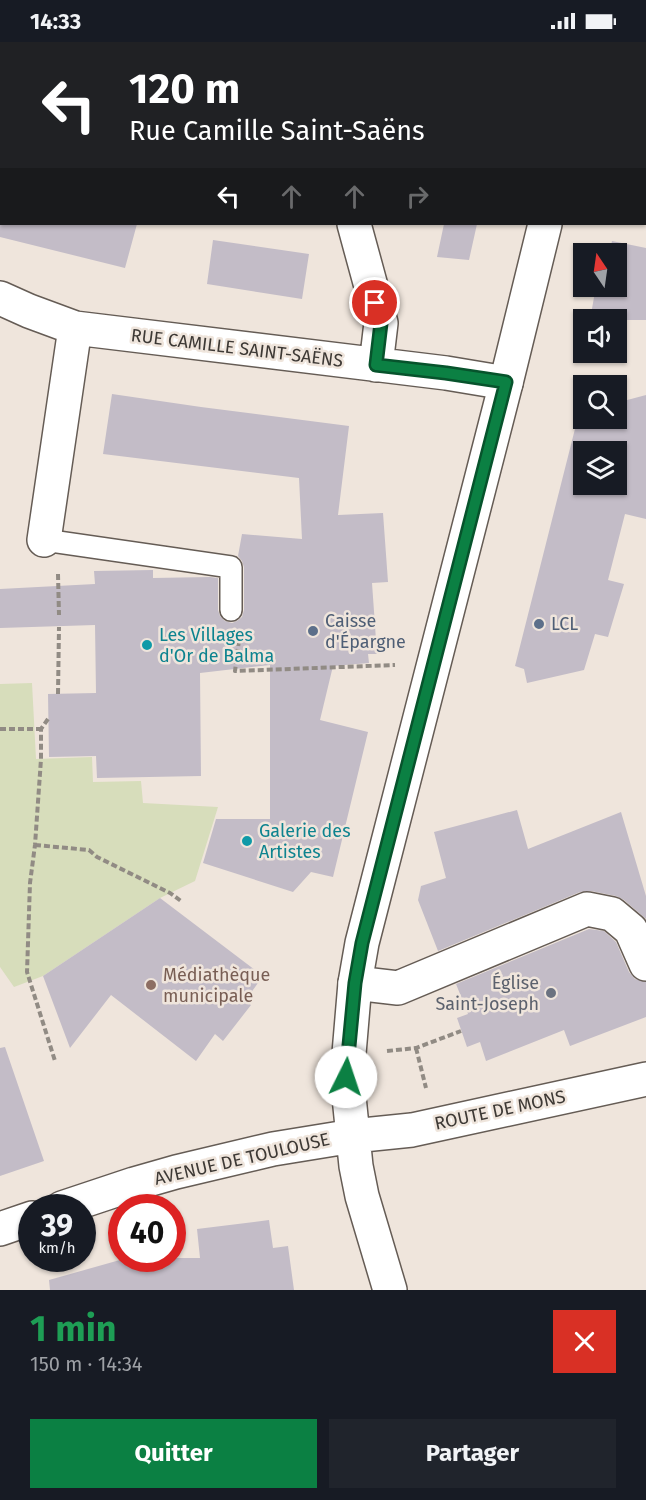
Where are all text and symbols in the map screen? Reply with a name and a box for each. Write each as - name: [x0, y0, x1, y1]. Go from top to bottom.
- text: 14:33: [30, 8, 81, 35]
- text: 120 m: [129, 64, 240, 114]
- icon: left: [30, 66, 108, 144]
- text: Rue Camille Saint-Saëns: [129, 115, 425, 147]
- icon: left: [212, 180, 245, 213]
- icon: ahead: [275, 180, 308, 213]
- icon: ahead: [338, 180, 371, 213]
- icon: right: [401, 180, 434, 213]
- north arrow: [573, 243, 627, 297]
- map controls: [573, 243, 627, 495]
- pin: [349, 277, 400, 328]
- icon: arrive: [358, 286, 391, 319]
- button: sound: [573, 309, 627, 363]
- street label: RUE CAMILLE SAINT-SAËNS: [130, 324, 344, 372]
- button: search: [573, 375, 627, 429]
- button: layers: [573, 441, 627, 495]
- place label: Caisse d'Épargne: [325, 610, 406, 653]
- place label: LCL: [551, 613, 578, 635]
- marker: LCL: [532, 617, 546, 631]
- place label: Les Villages d'Or de Balma: [159, 624, 274, 667]
- marker: Caisse d'Épargne: [306, 624, 320, 638]
- marker: Les Villages d'Or de Balma: [140, 638, 154, 652]
- place label: Galerie des Artistes: [259, 820, 351, 863]
- marker: Galerie des Artistes: [240, 834, 254, 848]
- place label: Médiathèque municipale: [163, 964, 270, 1007]
- place label: Église Saint-Joseph: [435, 971, 539, 1015]
- marker: Médiathèque municipale: [144, 978, 158, 992]
- marker: Église Saint-Joseph: [544, 986, 558, 1000]
- position arrow: [314, 1045, 378, 1109]
- street label: ROUTE DE MONS: [433, 1085, 568, 1135]
- street label: AVENUE DE TOULOUSE: [152, 1128, 332, 1190]
- speed limit sign: 40: [108, 1194, 186, 1272]
- text: 39: [41, 1208, 73, 1244]
- text: km/h: [38, 1239, 76, 1257]
- text: 1 min: [30, 1307, 117, 1351]
- button: close: [553, 1310, 616, 1373]
- text: 150 m · 14:34: [30, 1352, 142, 1376]
- button: Quitter: [30, 1419, 317, 1488]
- button: Partager: [329, 1419, 616, 1488]

